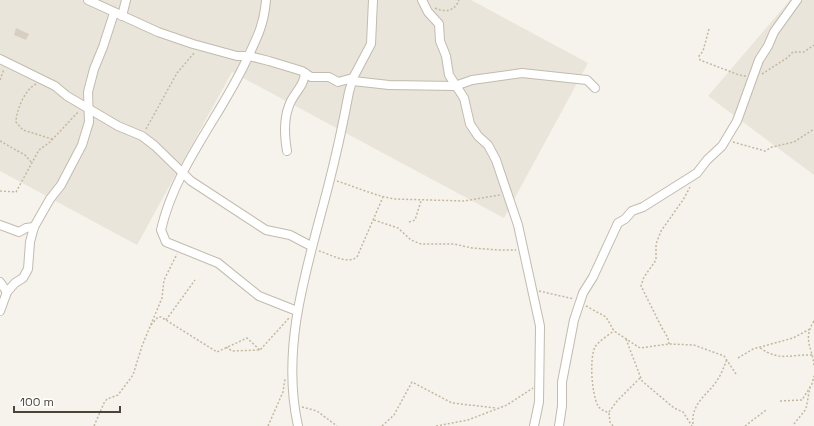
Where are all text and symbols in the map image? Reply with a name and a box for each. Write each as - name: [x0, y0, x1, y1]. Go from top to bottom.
- scale bar: [14, 388, 120, 414]
- text: 100 m: [20, 394, 54, 410]

